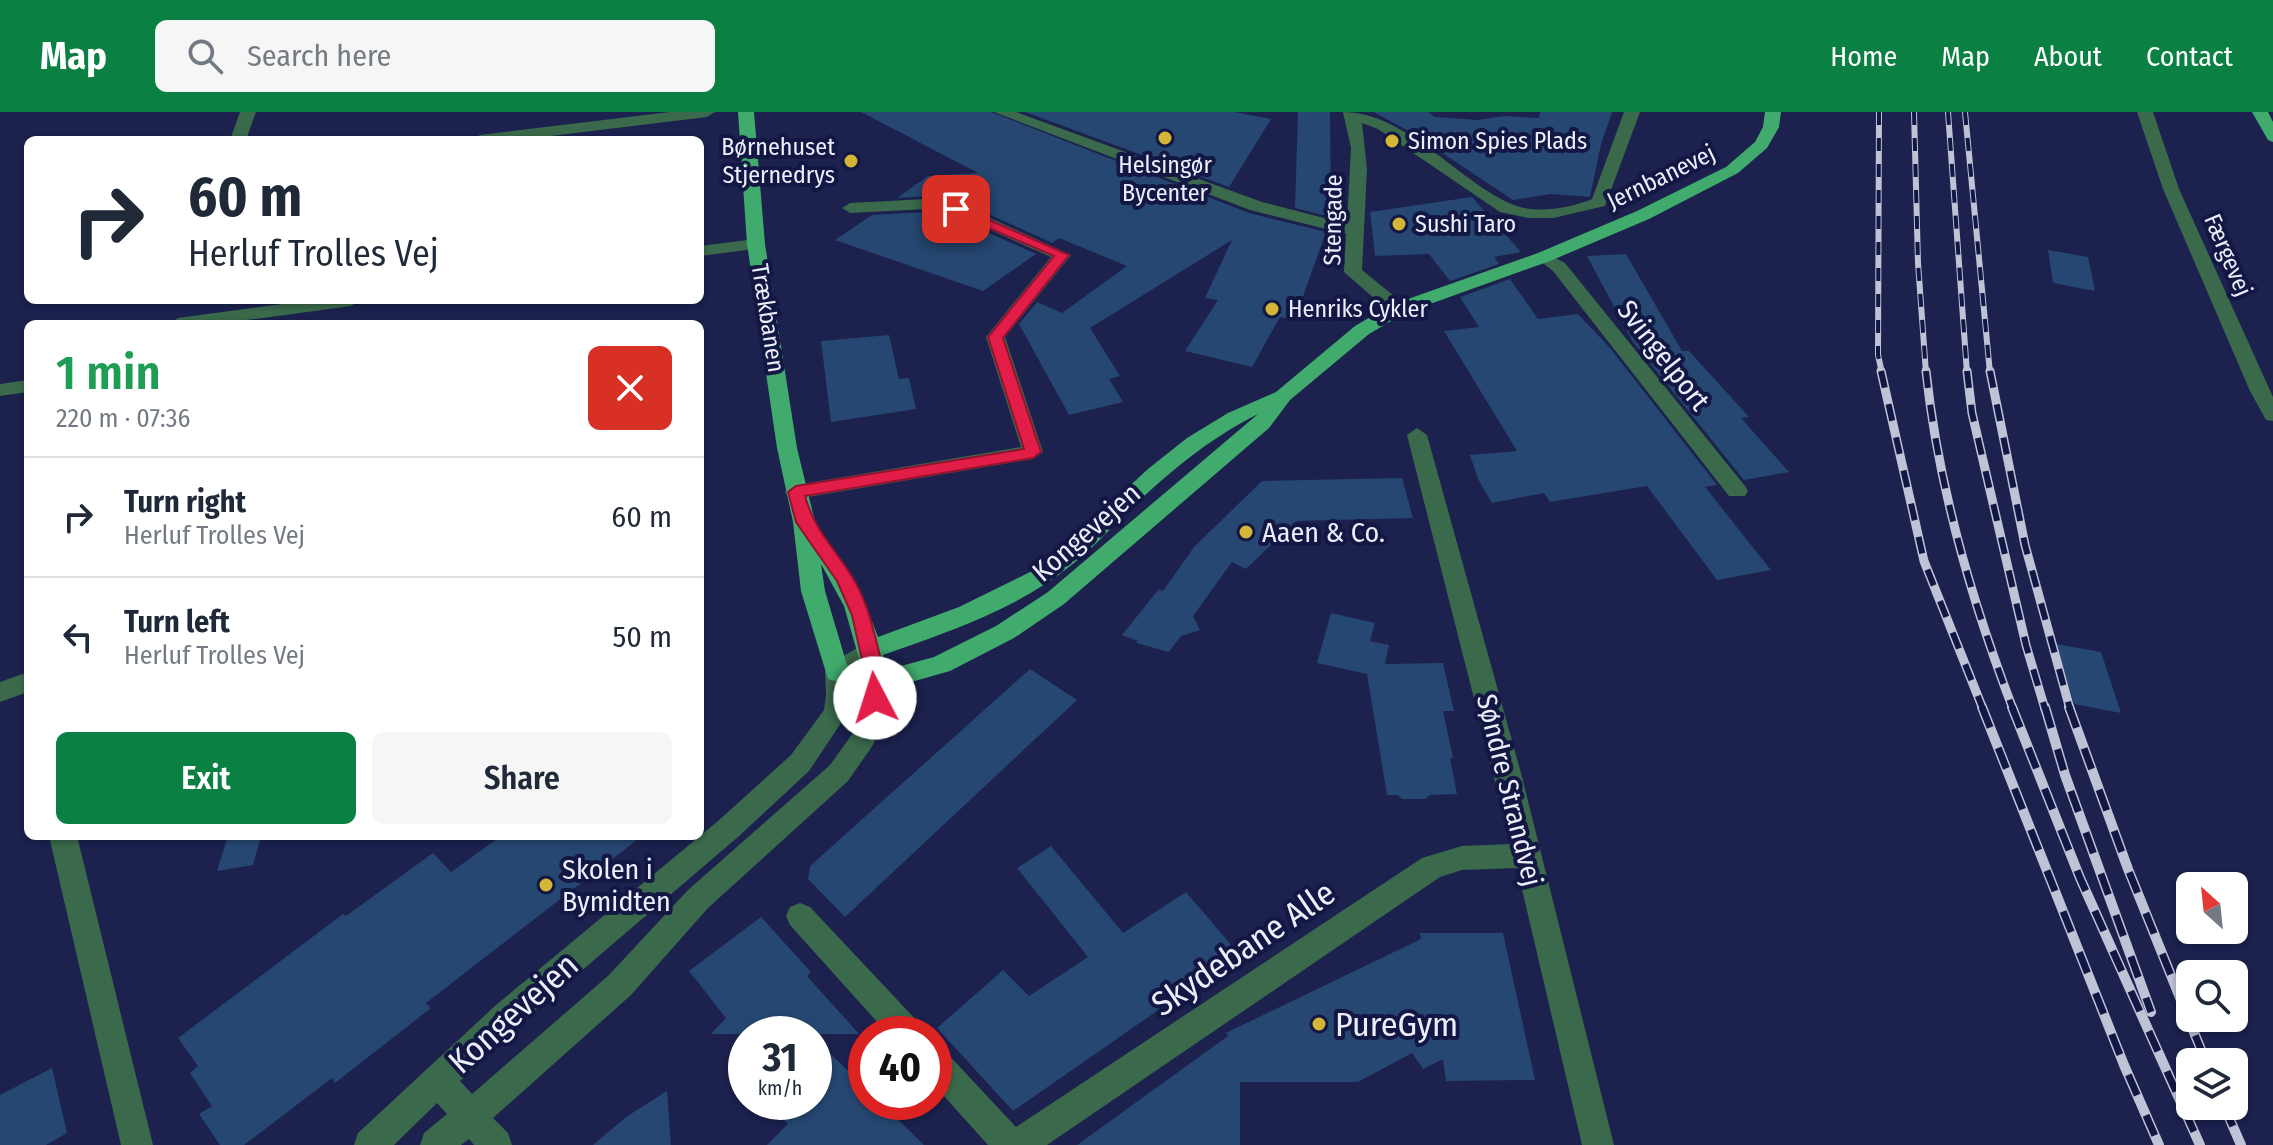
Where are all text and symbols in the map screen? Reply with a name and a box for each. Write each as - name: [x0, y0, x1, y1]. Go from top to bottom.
- search box: [155, 20, 715, 92]
- text: Map: [40, 33, 107, 79]
- icon: search: [183, 34, 227, 78]
- text: Search here: [247, 38, 391, 74]
- text: Home: [1830, 40, 1897, 73]
- text: Map: [1941, 40, 1990, 73]
- text: About: [2034, 40, 2102, 73]
- text: Contact: [2146, 40, 2233, 73]
- place label: Simon Spies Plads: [1408, 127, 1587, 155]
- marker: Helsingør Bycenter: [1156, 129, 1174, 147]
- marker: Simon Spies Plads: [1383, 132, 1401, 150]
- place label: Børnehuset Stjernedrys: [721, 133, 835, 189]
- street label: Jernbanevej: [1602, 139, 1720, 215]
- place label: Helsingør Bycenter: [1118, 151, 1212, 207]
- marker: Børnehuset Stjernedrys: [842, 152, 860, 170]
- text: 60 m: [188, 164, 302, 231]
- icon: right: [56, 168, 160, 272]
- street label: Stengade: [1318, 174, 1348, 266]
- pin: [922, 175, 990, 243]
- icon: arrive: [934, 187, 978, 231]
- place label: Sushi Taro: [1415, 210, 1516, 238]
- street label: Færgevej: [2198, 210, 2258, 300]
- marker: Sushi Taro: [1390, 215, 1408, 233]
- text: Herluf Trolles Vej: [188, 232, 439, 276]
- street label: Trækbanen: [746, 262, 790, 374]
- street label: Svingelport: [1610, 294, 1717, 417]
- place label: Henriks Cykler: [1288, 295, 1428, 323]
- marker: Henriks Cykler: [1263, 300, 1281, 318]
- text: 1 min: [56, 344, 161, 402]
- button: close: [588, 346, 672, 430]
- text: 220 m · 07:36: [56, 403, 190, 434]
- street label: Kongevejen: [1026, 477, 1147, 588]
- text: Turn right: [124, 484, 246, 520]
- icon: right: [56, 495, 100, 539]
- text: 60 m: [611, 499, 672, 535]
- place label: Aaen & Co.: [1262, 516, 1385, 549]
- text: Herluf Trolles Vej: [124, 520, 305, 551]
- marker: Aaen & Co.: [1237, 523, 1255, 541]
- text: Turn left: [124, 604, 230, 640]
- icon: left: [56, 615, 100, 659]
- text: 50 m: [612, 619, 672, 655]
- text: Herluf Trolles Vej: [124, 640, 305, 671]
- position arrow: [833, 656, 917, 740]
- street label: Søndre Strandvej: [1470, 691, 1549, 889]
- button: Exit: [56, 732, 356, 824]
- button: Share: [372, 732, 672, 824]
- place label: Skolen i Bymidten: [562, 853, 671, 918]
- street label: Skydebane Alle: [1144, 872, 1343, 1025]
- north arrow: [2176, 872, 2248, 944]
- map controls: [2176, 872, 2248, 1120]
- marker: Skolen i Bymidten: [537, 876, 555, 894]
- street label: Kongevejen: [440, 944, 587, 1082]
- button: search: [2176, 960, 2248, 1032]
- place label: PureGym: [1335, 1004, 1458, 1045]
- marker: PureGym: [1310, 1015, 1328, 1033]
- speed limit sign: 40: [848, 1016, 952, 1120]
- text: 31: [762, 1034, 798, 1082]
- button: layers: [2176, 1048, 2248, 1120]
- text: km/h: [758, 1076, 802, 1100]

